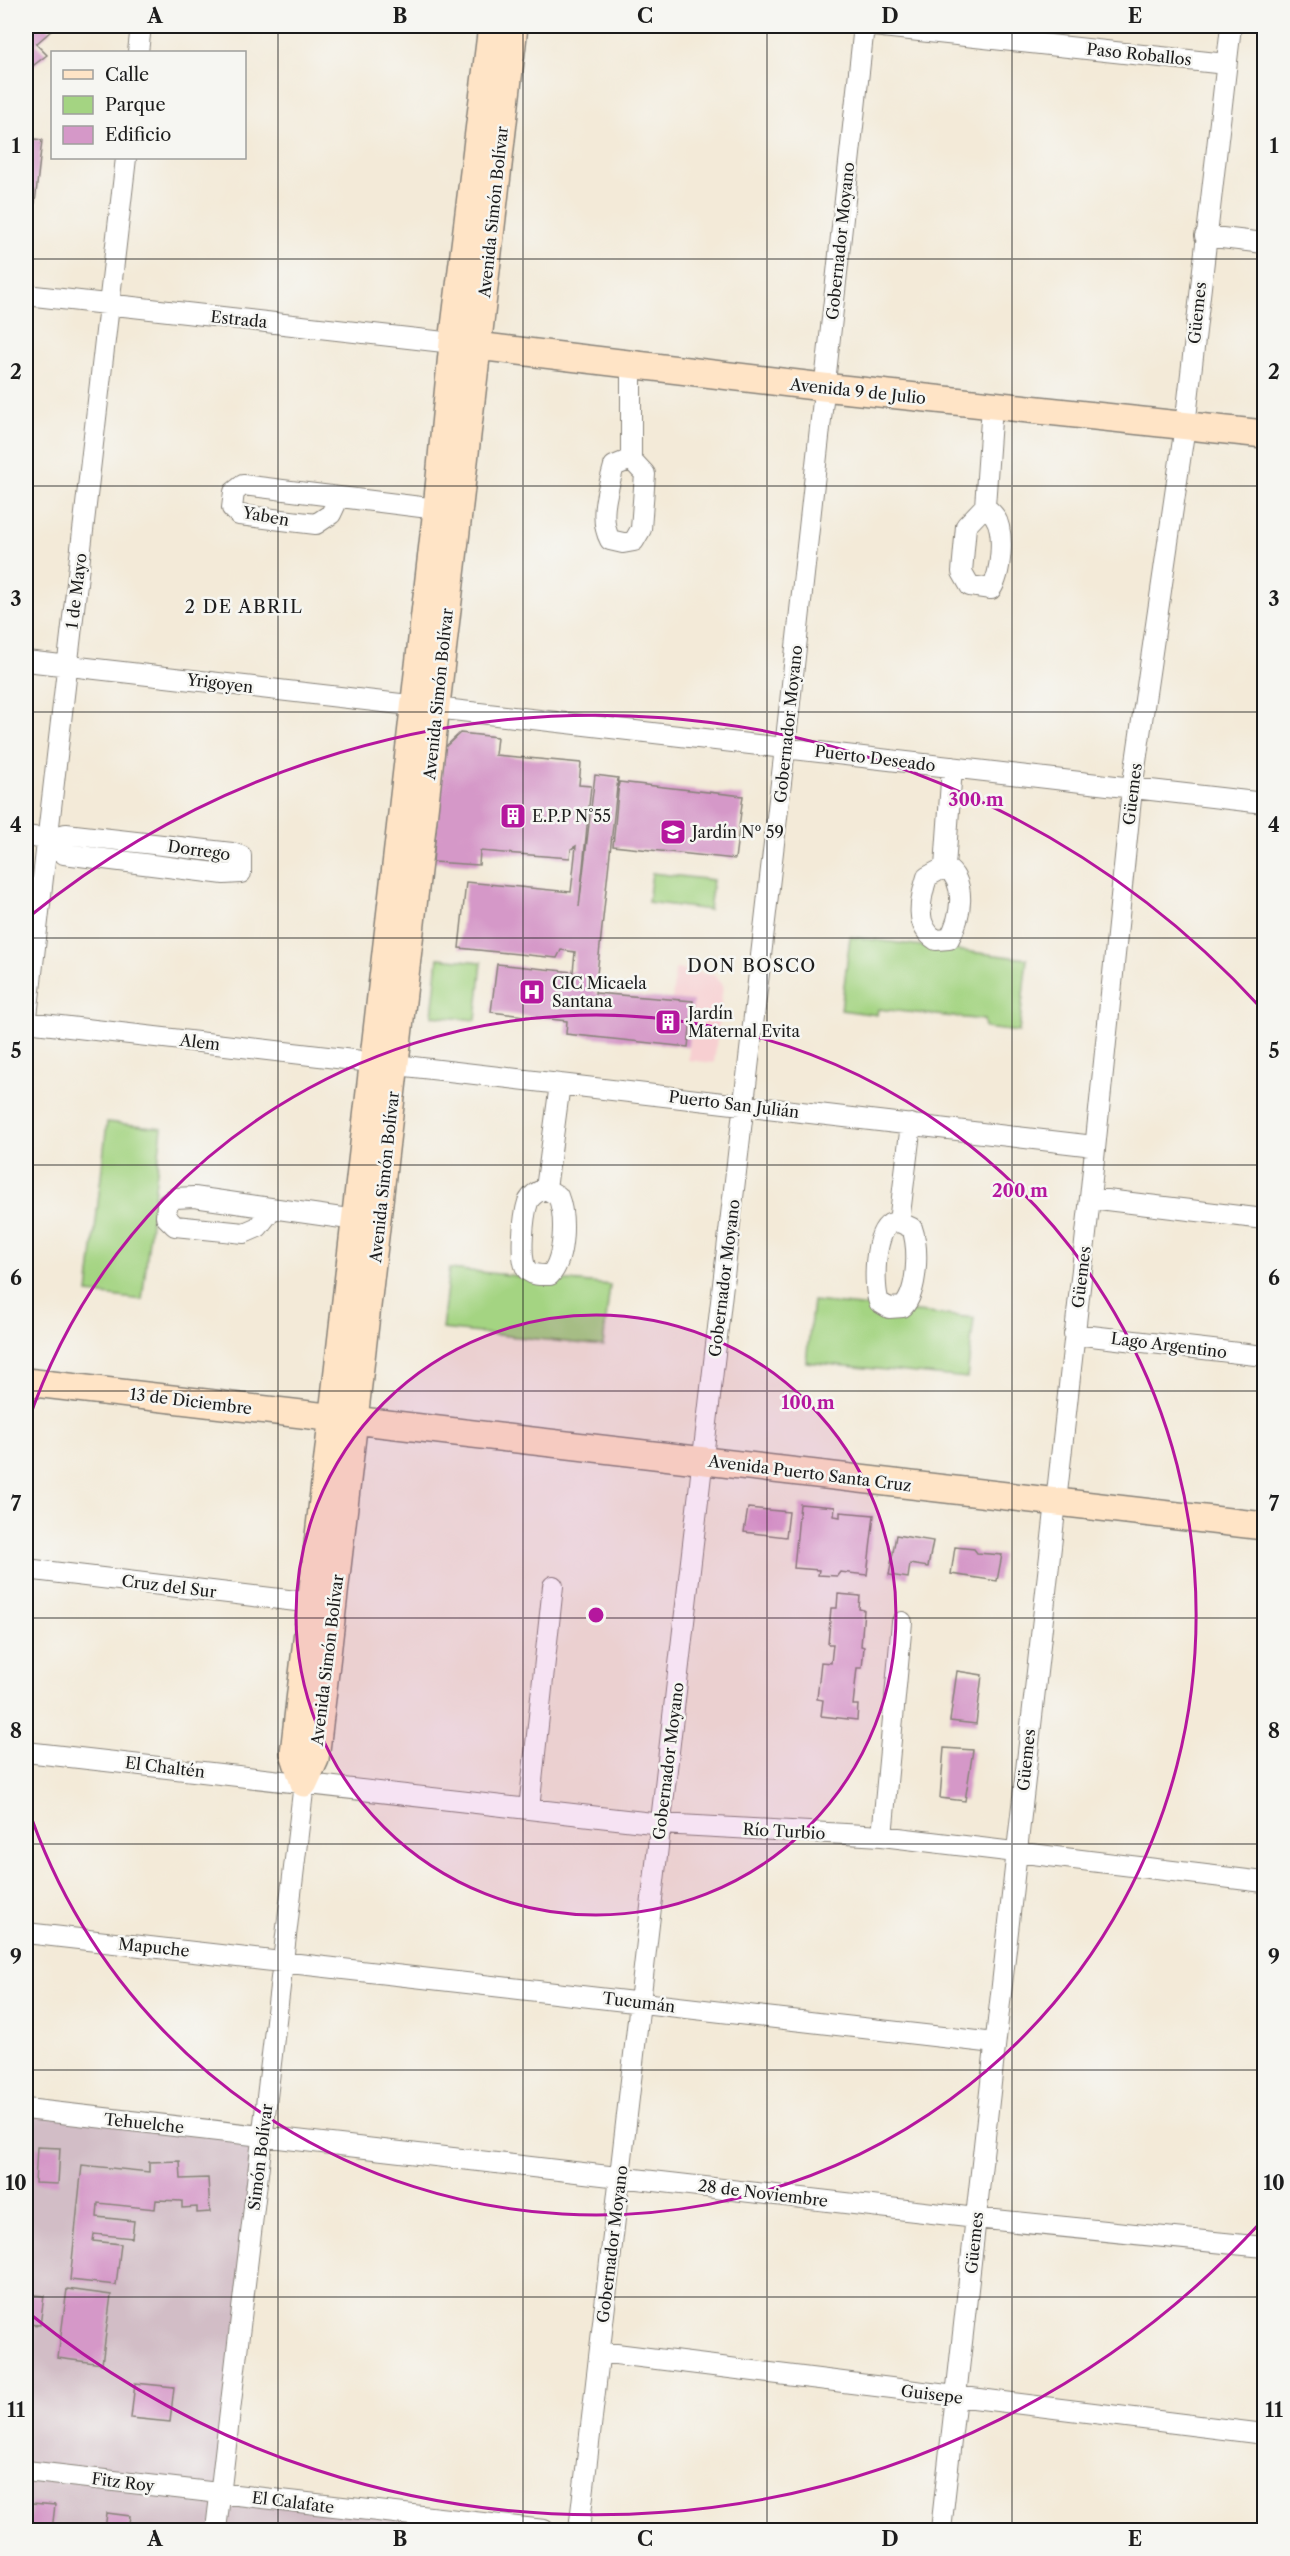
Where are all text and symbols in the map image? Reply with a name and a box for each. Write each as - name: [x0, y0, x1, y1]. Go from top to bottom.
- text: A: [146, 4, 163, 28]
- text: B: [393, 4, 408, 28]
- text: C: [637, 4, 653, 28]
- text: D: [881, 4, 899, 28]
- text: E: [1128, 4, 1142, 28]
- street label: Paso Roballos: [1085, 39, 1193, 69]
- legend: [51, 51, 246, 159]
- text: Calle: [105, 64, 149, 86]
- text: Parque: [105, 94, 166, 116]
- text: Edificio: [105, 124, 171, 146]
- street label: Avenida Simón Bolívar: [474, 125, 512, 300]
- text: 1: [12, 134, 21, 158]
- text: 1: [1270, 134, 1279, 158]
- street label: Gobernador Moyano: [822, 161, 858, 321]
- street label: Güemes: [1184, 281, 1210, 345]
- street label: Estrada: [210, 306, 269, 332]
- text: 2: [10, 360, 22, 384]
- text: 2: [1268, 360, 1280, 384]
- street label: Avenida 9 de Julio: [788, 374, 927, 408]
- street label: Yaben: [240, 502, 291, 530]
- street label: 1 de Mayo: [61, 552, 91, 630]
- text: 3: [10, 587, 22, 611]
- text: 3: [1268, 587, 1280, 611]
- district label: 2 DE ABRIL: [185, 596, 303, 618]
- street label: Avenida Simón Bolívar: [419, 607, 457, 782]
- street label: Gobernador Moyano: [770, 644, 806, 804]
- street label: Yrigoyen: [185, 669, 254, 697]
- street label: Puerto Deseado: [813, 741, 937, 775]
- street label: Güemes: [1118, 762, 1146, 826]
- text: 300 m: [948, 789, 1004, 811]
- building icon: E.P.P N°55: [498, 801, 528, 831]
- place label: E.P.P N°55: [532, 806, 611, 826]
- text: 4: [10, 813, 22, 837]
- text: 4: [1268, 813, 1280, 837]
- school or university icon: Jardín Nº 59: [658, 817, 688, 847]
- place label: Jardín Nº 59: [689, 822, 784, 842]
- street label: Dorrego: [166, 836, 232, 864]
- district label: DON BOSCO: [687, 955, 817, 977]
- place label: CIC Micaela Santana: [552, 973, 647, 1011]
- hospital icon: CIC Micaela Santana: [517, 977, 547, 1007]
- place label: Jardín Maternal Evita: [685, 1003, 800, 1041]
- building icon: Jardín Maternal Evita: [653, 1007, 683, 1037]
- street label: Alem: [178, 1029, 221, 1054]
- text: 5: [10, 1039, 22, 1063]
- text: 5: [1268, 1039, 1280, 1063]
- street label: Puerto San Julián: [668, 1086, 800, 1122]
- street label: Avenida Simón Bolívar: [365, 1090, 403, 1265]
- text: 200 m: [992, 1180, 1048, 1202]
- street label: Gobernador Moyano: [704, 1198, 744, 1358]
- street label: Güemes: [1067, 1245, 1095, 1309]
- text: 6: [10, 1266, 22, 1290]
- text: 6: [1268, 1266, 1280, 1290]
- street label: Lago Argentino: [1110, 1328, 1228, 1362]
- street label: 13 de Diciembre: [129, 1384, 253, 1418]
- text: 100 m: [781, 1392, 835, 1414]
- street label: Avenida Puerto Santa Cruz: [706, 1451, 913, 1495]
- text: 7: [11, 1492, 22, 1516]
- text: 7: [1269, 1492, 1280, 1516]
- street label: Cruz del Sur: [120, 1570, 218, 1602]
- street label: Avenida Simón Bolívar: [306, 1573, 347, 1748]
- centre of rings: [586, 1605, 606, 1625]
- street label: Gobernador Moyano: [648, 1681, 688, 1841]
- text: 8: [10, 1719, 22, 1743]
- text: 8: [1268, 1719, 1280, 1743]
- street label: Güemes: [1013, 1728, 1039, 1792]
- street label: El Chaltén: [124, 1752, 206, 1782]
- street label: Río Turbio: [742, 1819, 826, 1843]
- street label: Mapuche: [117, 1933, 191, 1961]
- text: 9: [10, 1945, 22, 1969]
- text: 9: [1268, 1945, 1280, 1969]
- street label: Tucumán: [602, 1988, 676, 2016]
- street label: Simón Bolívar: [244, 2102, 276, 2211]
- street label: Tehuelche: [103, 2109, 185, 2137]
- street label: Gobernador Moyano: [592, 2164, 632, 2324]
- text: 10: [5, 2171, 27, 2195]
- text: 10: [1263, 2171, 1285, 2195]
- street label: 28 de Noviembre: [697, 2175, 829, 2211]
- street label: Güemes: [961, 2211, 987, 2275]
- street label: Guisepe: [900, 2380, 964, 2408]
- text: 11: [7, 2398, 25, 2422]
- text: 11: [1265, 2398, 1283, 2422]
- street label: Fitz Roy: [90, 2468, 157, 2496]
- street label: El Calafate: [251, 2487, 335, 2517]
- text: A: [146, 2527, 163, 2551]
- text: B: [393, 2527, 408, 2551]
- text: C: [637, 2527, 653, 2551]
- text: D: [881, 2527, 899, 2551]
- text: E: [1128, 2527, 1142, 2551]

